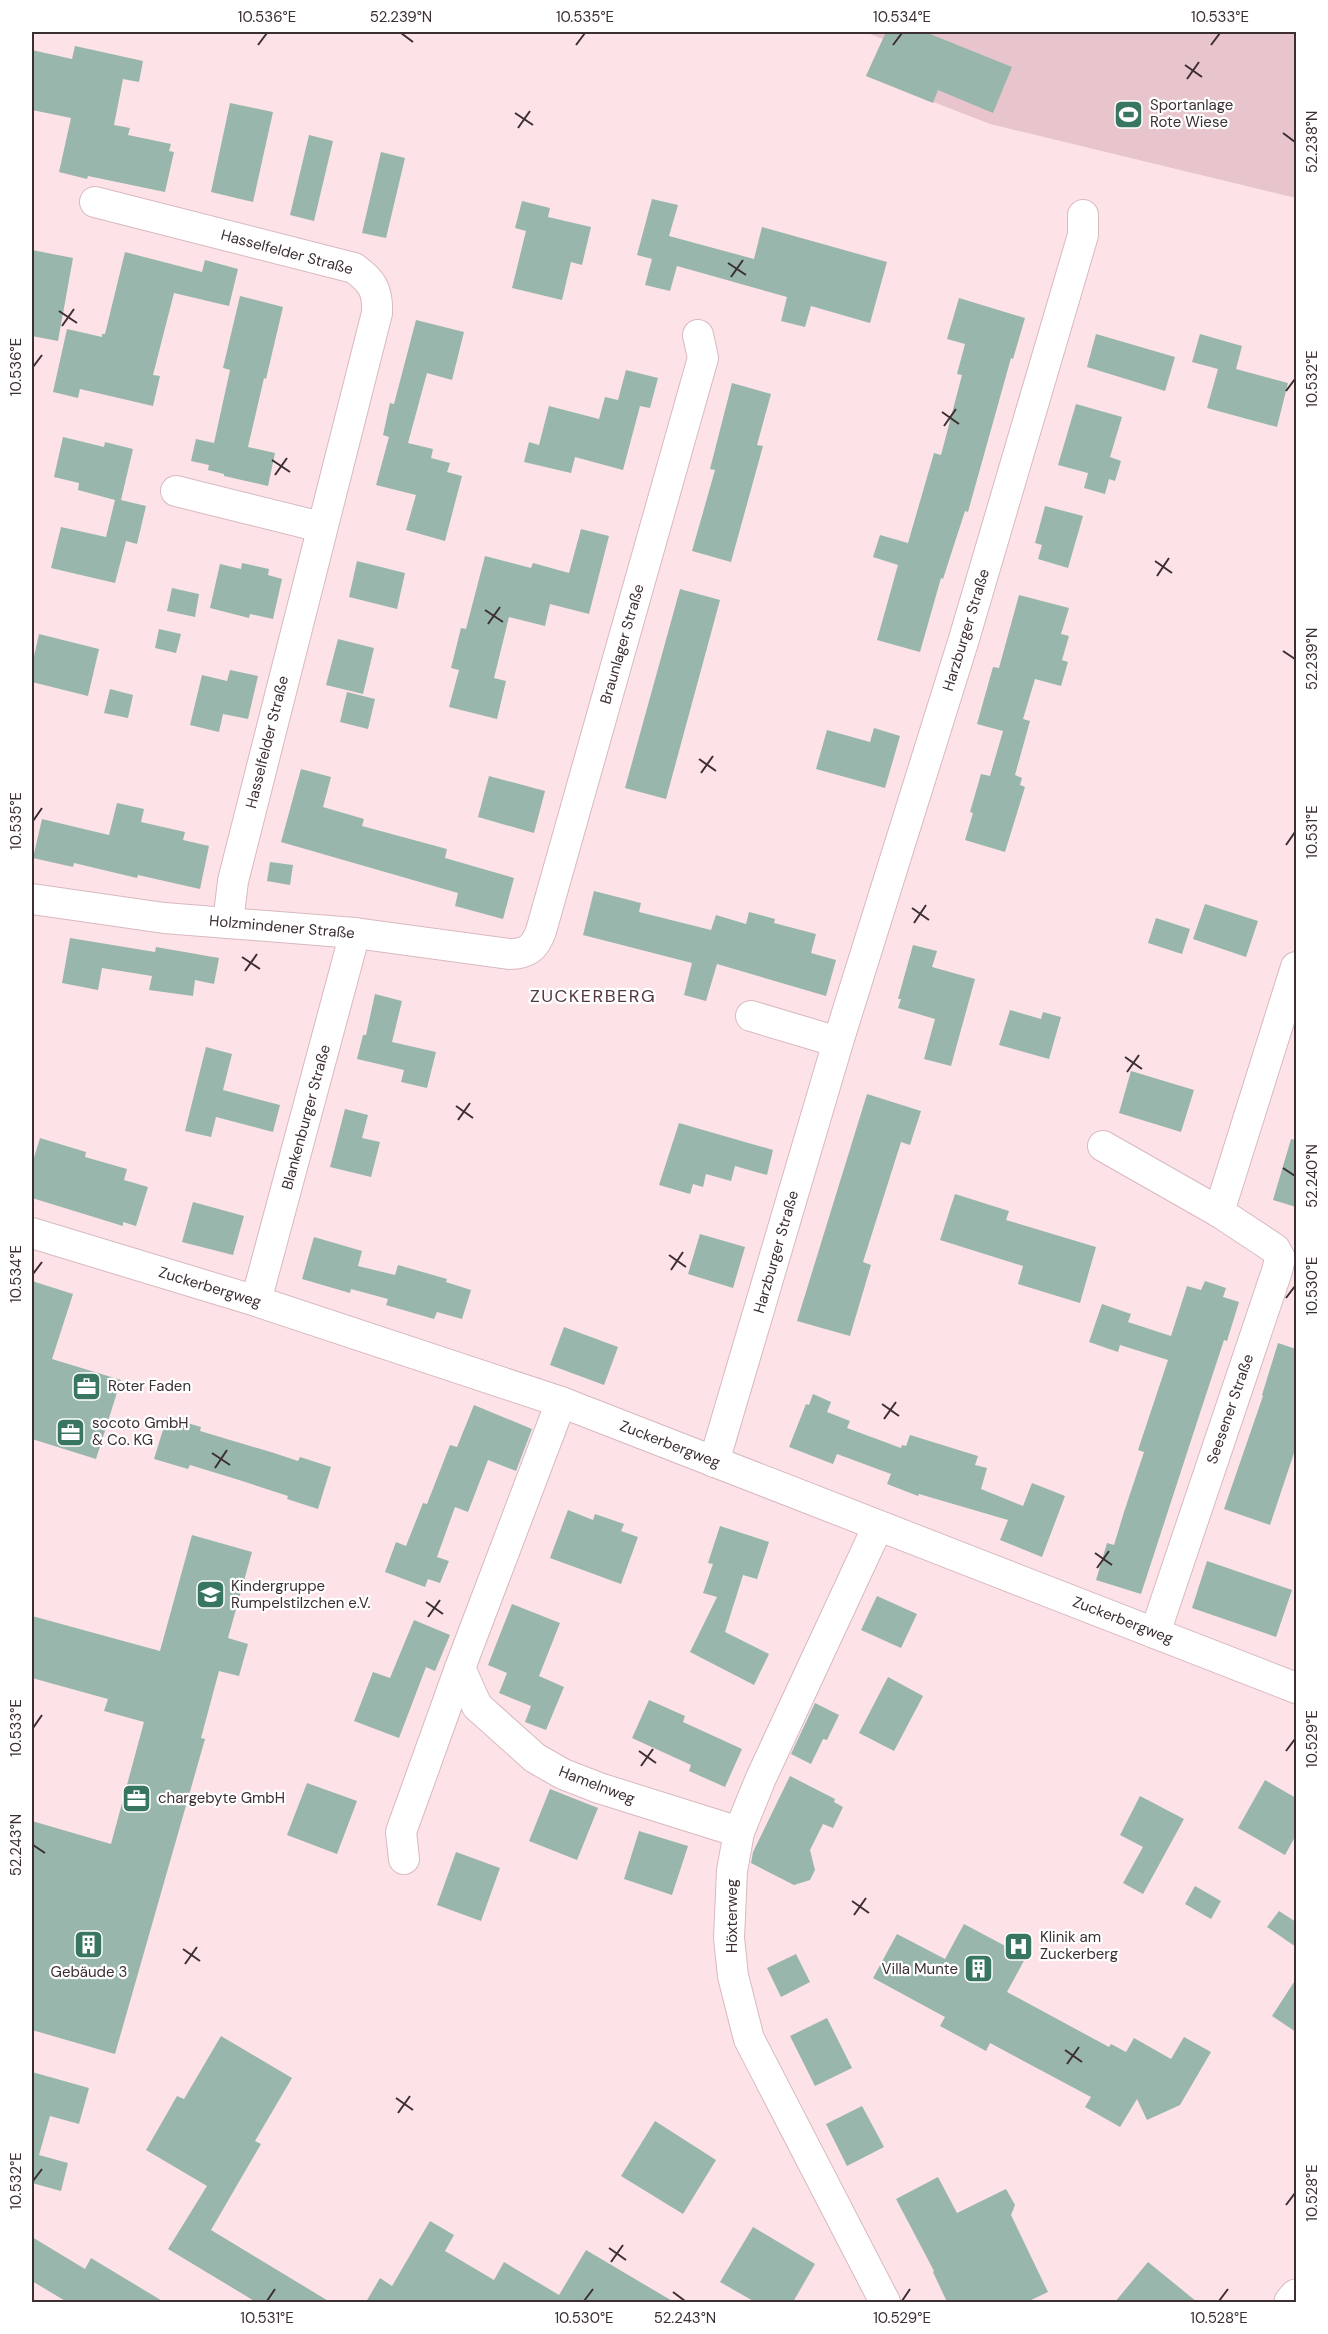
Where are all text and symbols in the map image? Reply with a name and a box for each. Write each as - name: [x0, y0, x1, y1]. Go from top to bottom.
- text: 10.536°E: [238, 7, 296, 27]
- text: 52.239°N: [370, 7, 432, 27]
- text: 10.535°E: [556, 7, 614, 27]
- text: 10.534°E: [873, 7, 931, 27]
- text: 10.533°E: [1191, 7, 1249, 27]
- place label: Sportanlage Rote Wiese: [1150, 95, 1233, 132]
- sports icon: Sportanlage Rote Wiese: [1113, 98, 1145, 130]
- text: 52.238°N: [1302, 111, 1322, 173]
- street label: Hasselfelder Straße: [219, 225, 355, 279]
- text: 10.536°E: [6, 338, 26, 396]
- text: 10.532°E: [1302, 350, 1322, 408]
- street label: Harzburger Straße: [938, 566, 994, 694]
- street label: Braunlager Straße: [595, 582, 649, 706]
- text: 52.239°N: [1302, 628, 1322, 690]
- street label: Hasselfelder Straße: [241, 674, 293, 810]
- text: 10.535°E: [6, 792, 26, 850]
- text: 10.531°E: [1302, 805, 1322, 859]
- street label: Holzmindener Straße: [208, 911, 356, 943]
- district label: ZUCKERBERG: [530, 984, 656, 1008]
- street label: Blankenburger Straße: [277, 1042, 335, 1192]
- text: 52.240°N: [1302, 1144, 1322, 1208]
- street label: Harzburger Straße: [749, 1188, 803, 1316]
- text: 10.534°E: [6, 1245, 26, 1303]
- text: 10.530°E: [1302, 1256, 1322, 1316]
- street label: Zuckerbergweg: [156, 1262, 264, 1312]
- street label: Seesener Straße: [1202, 1351, 1258, 1467]
- office icon: Roter Faden: [71, 1370, 103, 1402]
- place label: Roter Faden: [108, 1376, 191, 1396]
- place label: socoto GmbH & Co. KG: [92, 1413, 189, 1450]
- office icon: socoto GmbH & Co. KG: [55, 1416, 87, 1448]
- street label: Zuckerbergweg: [617, 1416, 723, 1472]
- place label: Kindergruppe Rumpelstilzchen e.V.: [231, 1576, 370, 1613]
- school or university icon: Kindergruppe Rumpelstilzchen e.V.: [194, 1579, 226, 1611]
- street label: Zuckerbergweg: [1070, 1592, 1176, 1648]
- text: 10.533°E: [6, 1699, 26, 1757]
- text: 10.529°E: [1302, 1710, 1322, 1768]
- street label: Hamelnweg: [556, 1761, 638, 1809]
- office icon: chargebyte GmbH: [121, 1782, 153, 1814]
- place label: chargebyte GmbH: [158, 1788, 285, 1808]
- text: 52.243°N: [6, 1814, 26, 1876]
- street label: Höxterweg: [722, 1879, 742, 1953]
- place label: Klinik am Zuckerberg: [1040, 1927, 1118, 1964]
- building icon: Gebäude 3: [73, 1929, 105, 1961]
- hospital icon: Klinik am Zuckerberg: [1003, 1930, 1035, 1962]
- building icon: Villa Munte: [963, 1953, 995, 1985]
- place label: Villa Munte: [882, 1959, 958, 1979]
- place label: Gebäude 3: [51, 1962, 127, 1982]
- text: 10.532°E: [6, 2152, 26, 2210]
- text: 10.528°E: [1302, 2164, 1322, 2222]
- text: 10.531°E: [240, 2308, 294, 2328]
- text: 10.530°E: [554, 2308, 614, 2328]
- text: 52.243°N: [654, 2308, 716, 2328]
- text: 10.529°E: [873, 2308, 931, 2328]
- text: 10.528°E: [1190, 2308, 1248, 2328]

